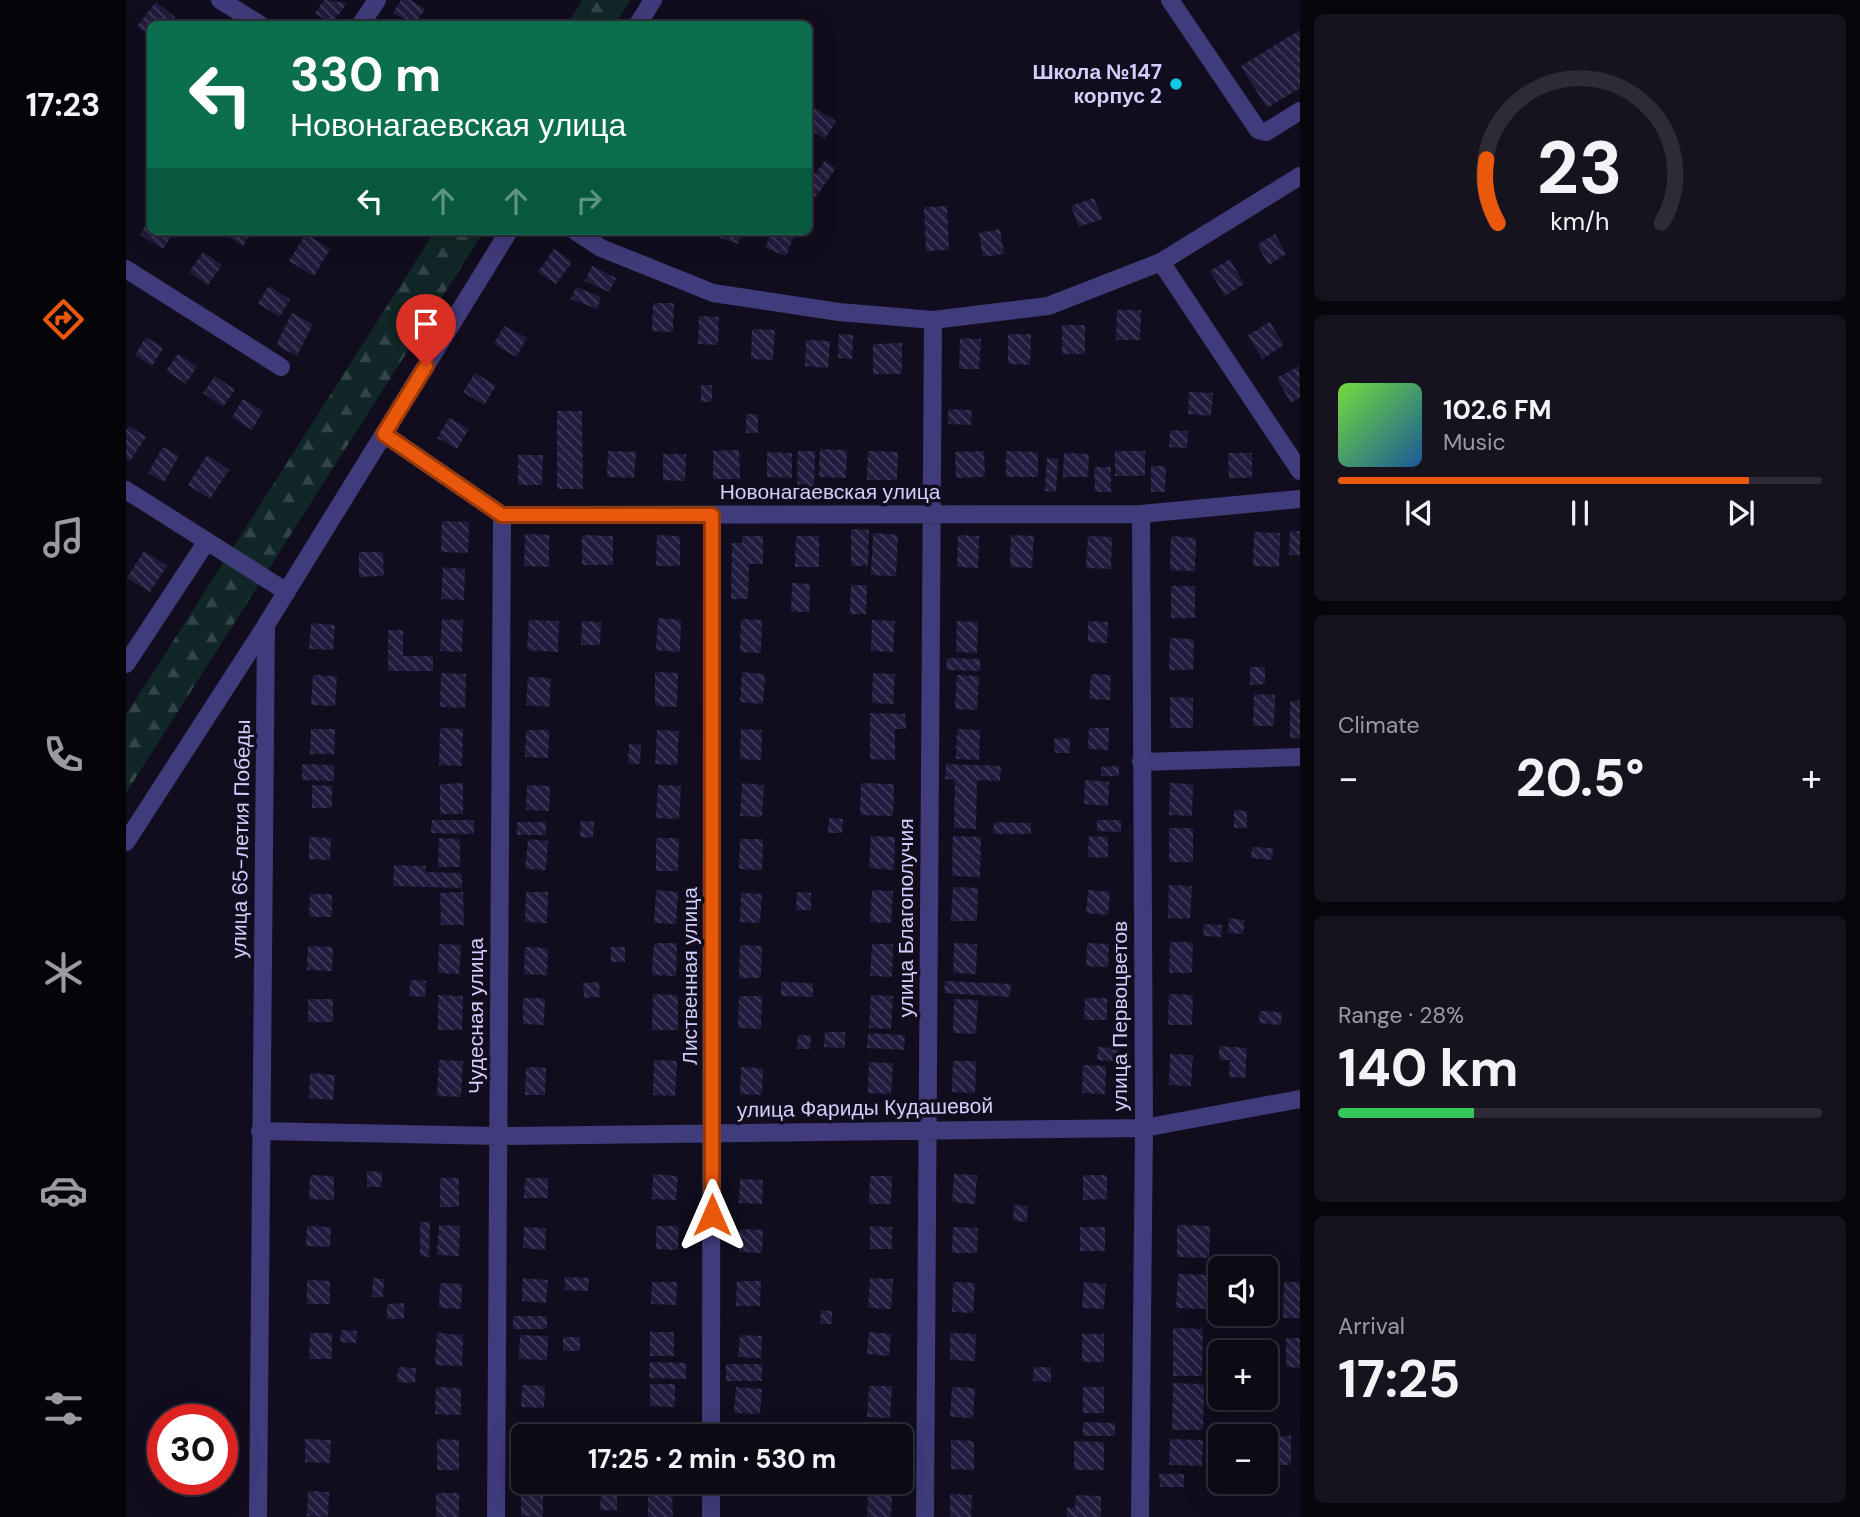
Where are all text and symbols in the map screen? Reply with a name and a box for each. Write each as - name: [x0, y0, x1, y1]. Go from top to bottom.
- text: 330 m: [290, 42, 441, 106]
- icon: left: [175, 49, 266, 140]
- place label: Школа №147 корпус 2: [1032, 58, 1162, 110]
- marker: Школа №147 корпус 2: [1168, 76, 1184, 92]
- text: 17:23: [26, 84, 100, 126]
- text: Новонагаевская улица: [290, 104, 626, 146]
- text: 23: [1537, 122, 1623, 217]
- icon: left: [351, 182, 389, 220]
- icon: ahead: [424, 182, 462, 220]
- icon: ahead: [497, 182, 535, 220]
- icon: right: [570, 182, 608, 220]
- text: km/h: [1550, 205, 1610, 238]
- pin: [396, 294, 456, 366]
- icon: directions: [39, 295, 88, 344]
- icon: arrive: [407, 305, 445, 343]
- text: 102.6 FM: [1443, 393, 1552, 427]
- text: Music: [1443, 427, 1506, 457]
- street label: Новонагаевская улица: [720, 478, 941, 506]
- icon: previous: [1400, 494, 1438, 532]
- icon: pause: [1561, 494, 1599, 532]
- icon: next: [1722, 494, 1760, 532]
- icon: music: [39, 513, 88, 562]
- text: Climate: [1338, 710, 1420, 740]
- street label: улица 65-летия Победы: [225, 719, 257, 959]
- icon: phone: [39, 730, 88, 779]
- text: 20.5°: [1516, 744, 1644, 812]
- text: −: [1338, 753, 1359, 803]
- text: +: [1801, 753, 1822, 803]
- street label: улица Благополучия: [892, 818, 920, 1018]
- street label: Лиственная улица: [676, 887, 704, 1065]
- street label: улица Первоцветов: [1106, 921, 1134, 1111]
- street label: Чудесная улица: [462, 938, 490, 1094]
- icon: climate: [39, 948, 88, 997]
- text: Range · 28%: [1338, 1000, 1464, 1030]
- text: 140 km: [1338, 1034, 1519, 1102]
- street label: улица Фариды Кудашевой: [737, 1092, 993, 1124]
- icon: car: [39, 1166, 88, 1215]
- position arrow: [675, 1178, 749, 1252]
- map controls: [1208, 1256, 1278, 1494]
- button: sound: [1208, 1256, 1278, 1326]
- text: Arrival: [1338, 1311, 1405, 1341]
- button: +: [1208, 1340, 1278, 1410]
- text: 17:25: [1338, 1345, 1460, 1413]
- icon: filters: [39, 1384, 88, 1433]
- speed limit sign: 30: [147, 1404, 238, 1495]
- button: −: [1208, 1424, 1278, 1494]
- text: 17:25 · 2 min · 530 m: [588, 1442, 836, 1476]

